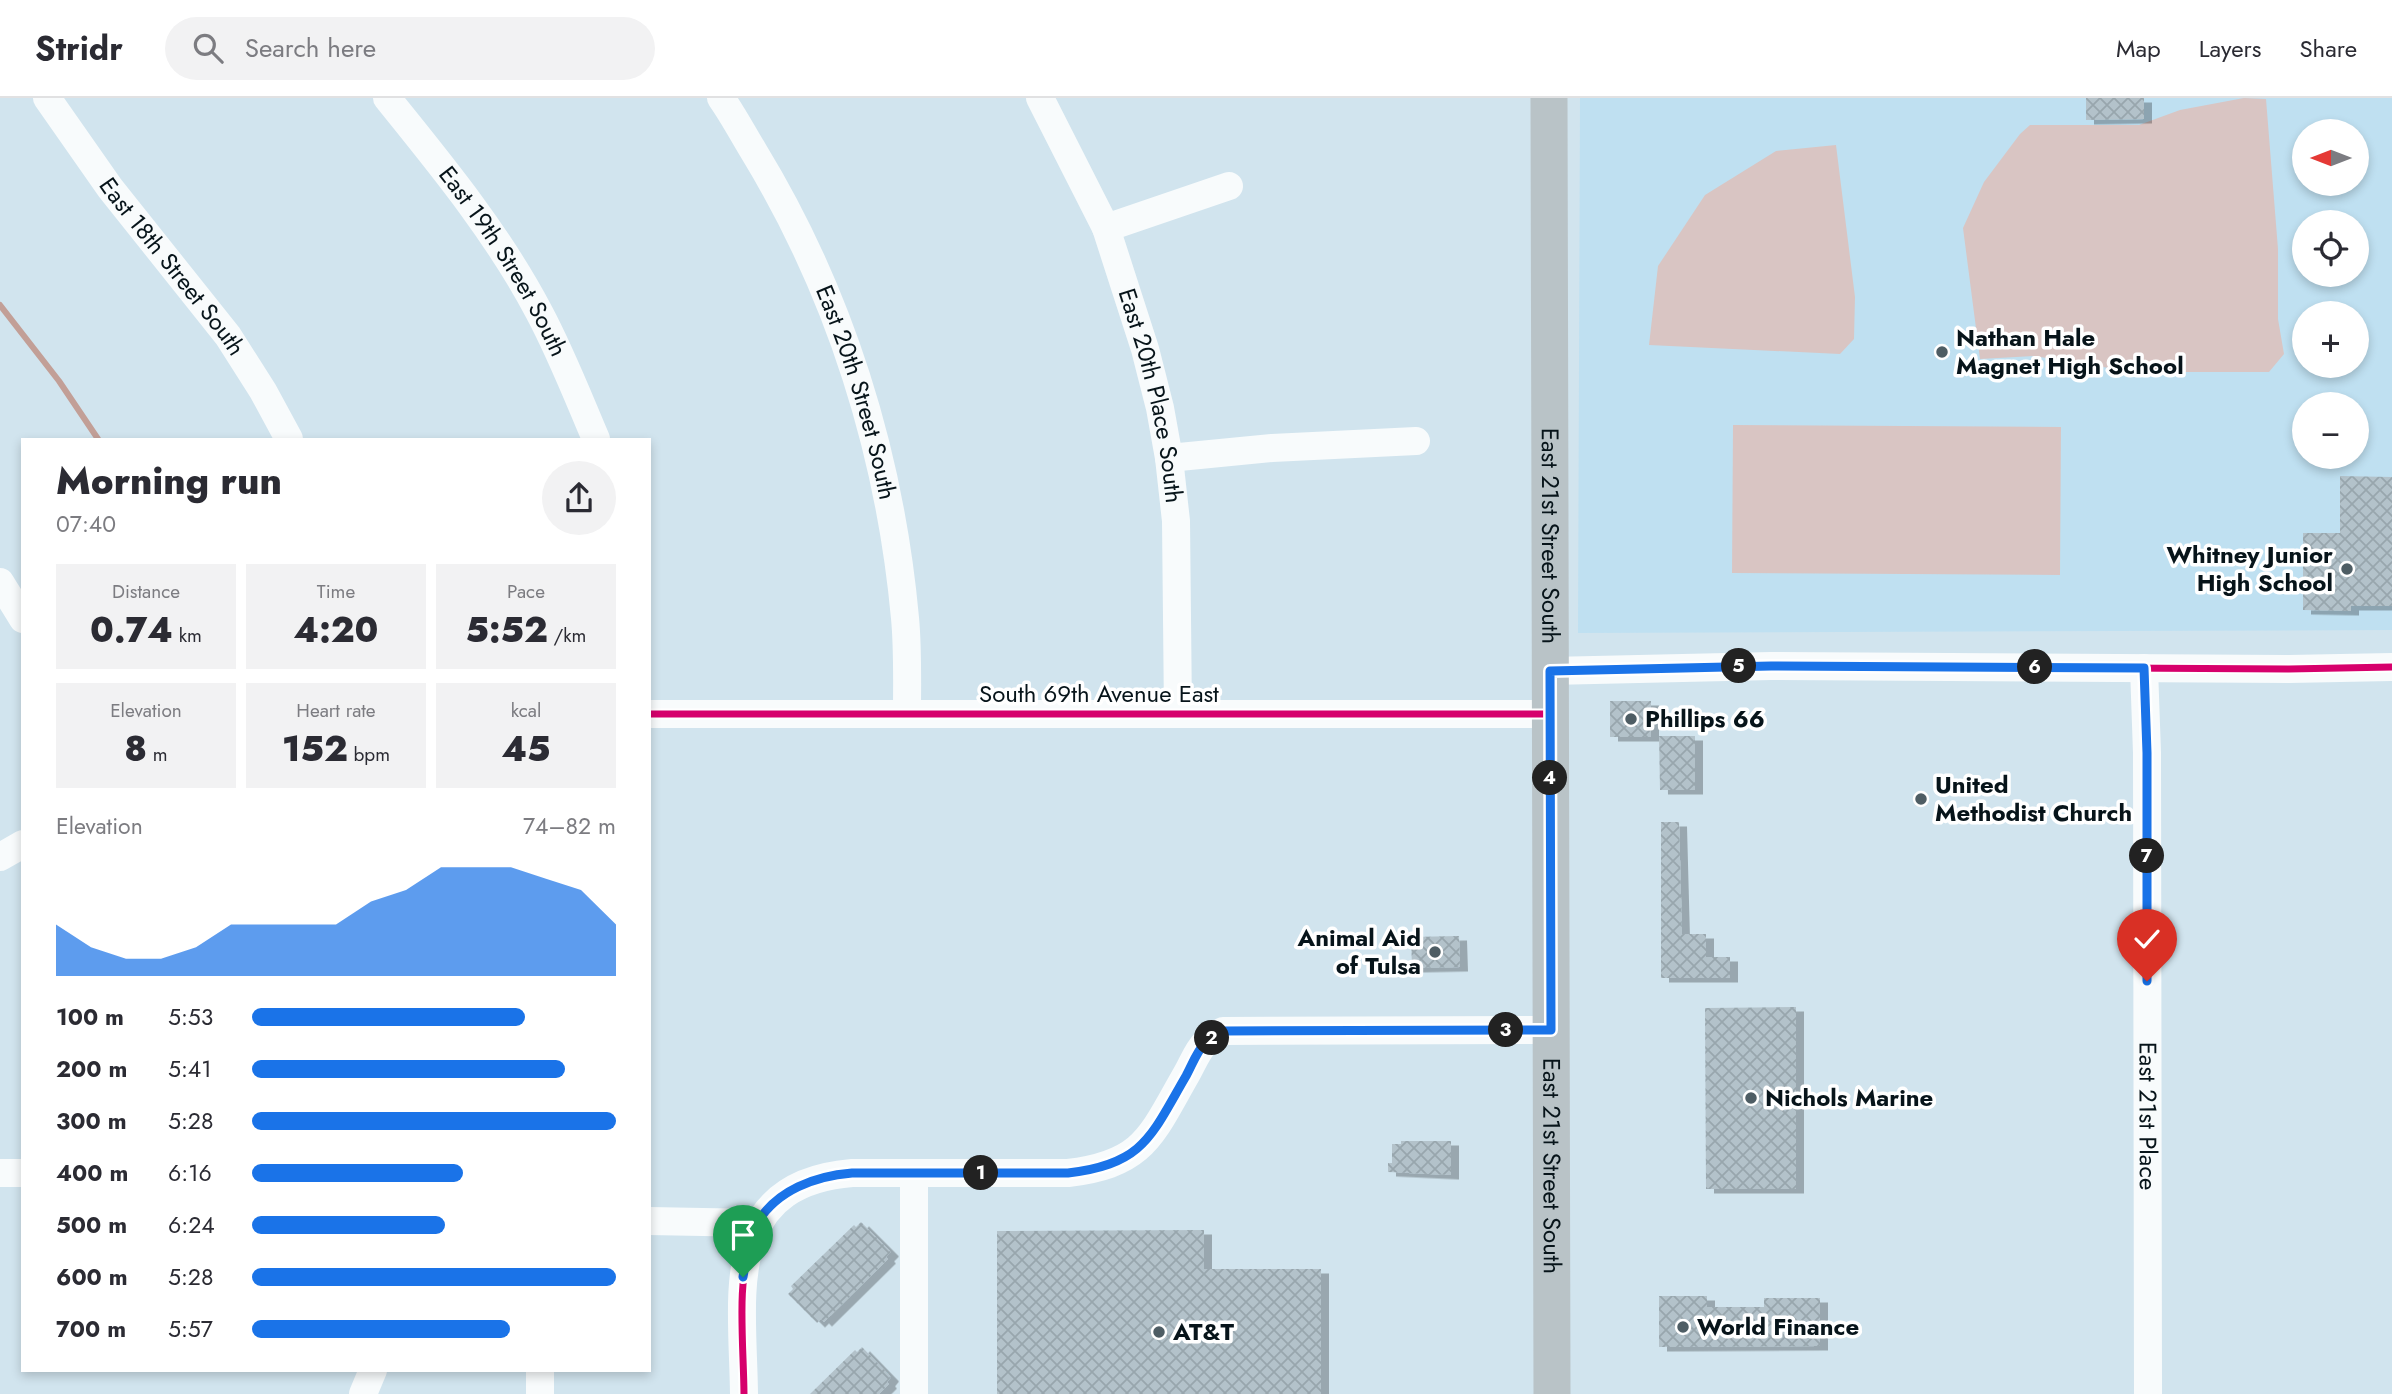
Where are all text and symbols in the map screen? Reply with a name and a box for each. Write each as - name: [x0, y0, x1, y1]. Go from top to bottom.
- search box: [165, 17, 655, 80]
- text: Stridr: [35, 25, 123, 72]
- icon: search: [189, 29, 227, 67]
- text: Search here: [245, 29, 376, 67]
- text: Map: [2116, 31, 2161, 66]
- text: Layers: [2199, 31, 2261, 66]
- text: Share: [2299, 31, 2357, 66]
- north arrow: [2292, 119, 2370, 196]
- map controls: [2292, 119, 2369, 469]
- street label: East 19th Street South: [431, 158, 576, 362]
- street label: East 18th Street South: [91, 170, 254, 362]
- button: locate: [2292, 210, 2369, 287]
- street label: East 20th Street South: [807, 280, 906, 503]
- street label: East 20th Place South: [1110, 284, 1192, 505]
- button: +: [2292, 301, 2369, 378]
- place label: Nathan Hale Magnet High School: [1956, 320, 2184, 383]
- marker: Nathan Hale Magnet High School: [1934, 344, 1950, 360]
- button: −: [2292, 392, 2369, 469]
- street label: East 21st Street South: [1533, 428, 1568, 644]
- text: Morning run: [56, 453, 282, 508]
- button: share: [542, 461, 616, 535]
- text: 07:40: [56, 507, 116, 541]
- place label: Whitney Junior High School: [2166, 537, 2333, 600]
- marker: Whitney Junior High School: [2339, 561, 2355, 577]
- text: Distance: [112, 578, 180, 605]
- text: Time: [317, 578, 355, 605]
- text: Pace: [507, 578, 545, 605]
- text: 0.74: [90, 605, 173, 655]
- text: 4:20: [294, 605, 378, 655]
- text: 5:52: [466, 605, 548, 655]
- text: km: [173, 622, 202, 649]
- text: /km: [548, 622, 586, 649]
- pin: 5: [1722, 648, 1756, 684]
- pin: 6: [2018, 650, 2052, 684]
- text: 5: [1732, 652, 1745, 679]
- text: 6: [2028, 653, 2041, 680]
- street label: South 69th Avenue East: [979, 676, 1219, 711]
- text: Elevation: [110, 697, 182, 724]
- text: Heart rate: [296, 697, 376, 724]
- text: kcal: [511, 697, 541, 724]
- place label: Phillips 66: [1645, 701, 1765, 736]
- marker: Phillips 66: [1623, 711, 1639, 727]
- text: 8: [124, 724, 147, 774]
- text: 152: [282, 724, 348, 774]
- text: 45: [501, 724, 551, 774]
- text: m: [147, 741, 168, 768]
- text: bpm: [348, 741, 390, 768]
- pin: 4: [1532, 760, 1568, 796]
- text: 4: [1543, 764, 1556, 791]
- place label: United Methodist Church: [1935, 767, 2132, 830]
- marker: United Methodist Church: [1913, 791, 1929, 807]
- text: Elevation: [56, 809, 143, 843]
- text: 74–82 m: [523, 809, 616, 843]
- pin: 7: [2130, 838, 2164, 874]
- text: 7: [2141, 842, 2152, 869]
- pin: [2117, 909, 2177, 981]
- place label: Animal Aid of Tulsa: [1297, 920, 1421, 983]
- icon: check: [2128, 920, 2166, 958]
- marker: Animal Aid of Tulsa: [1427, 944, 1443, 960]
- text: 100 m: [56, 1000, 124, 1034]
- text: 5:53: [168, 1000, 213, 1034]
- pin: 3: [1488, 1012, 1524, 1048]
- text: 3: [1500, 1016, 1511, 1043]
- pin: 2: [1194, 1020, 1230, 1056]
- text: 2: [1205, 1024, 1218, 1051]
- street label: East 21st Place: [2130, 1042, 2166, 1190]
- text: 200 m: [56, 1052, 127, 1086]
- text: 5:41: [168, 1052, 212, 1086]
- street label: East 21st Street South: [1534, 1058, 1570, 1274]
- place label: Nichols Marine: [1765, 1080, 1933, 1115]
- marker: Nichols Marine: [1743, 1090, 1759, 1106]
- text: 300 m: [56, 1104, 127, 1138]
- text: 5:28: [168, 1104, 214, 1138]
- text: 400 m: [56, 1156, 128, 1190]
- text: 6:16: [168, 1156, 212, 1190]
- pin: 1: [964, 1156, 998, 1190]
- text: 1: [976, 1159, 985, 1186]
- pin: [713, 1205, 773, 1277]
- text: 500 m: [56, 1208, 127, 1242]
- text: 6:24: [168, 1208, 215, 1242]
- icon: arrive: [724, 1216, 762, 1254]
- text: 600 m: [56, 1260, 128, 1294]
- text: 5:28: [168, 1260, 214, 1294]
- place label: World Finance: [1697, 1309, 1859, 1344]
- text: 700 m: [56, 1312, 126, 1346]
- text: 5:57: [168, 1312, 213, 1346]
- place label: AT&T: [1172, 1314, 1234, 1349]
- marker: World Finance: [1675, 1319, 1691, 1335]
- marker: AT&T: [1151, 1324, 1167, 1340]

